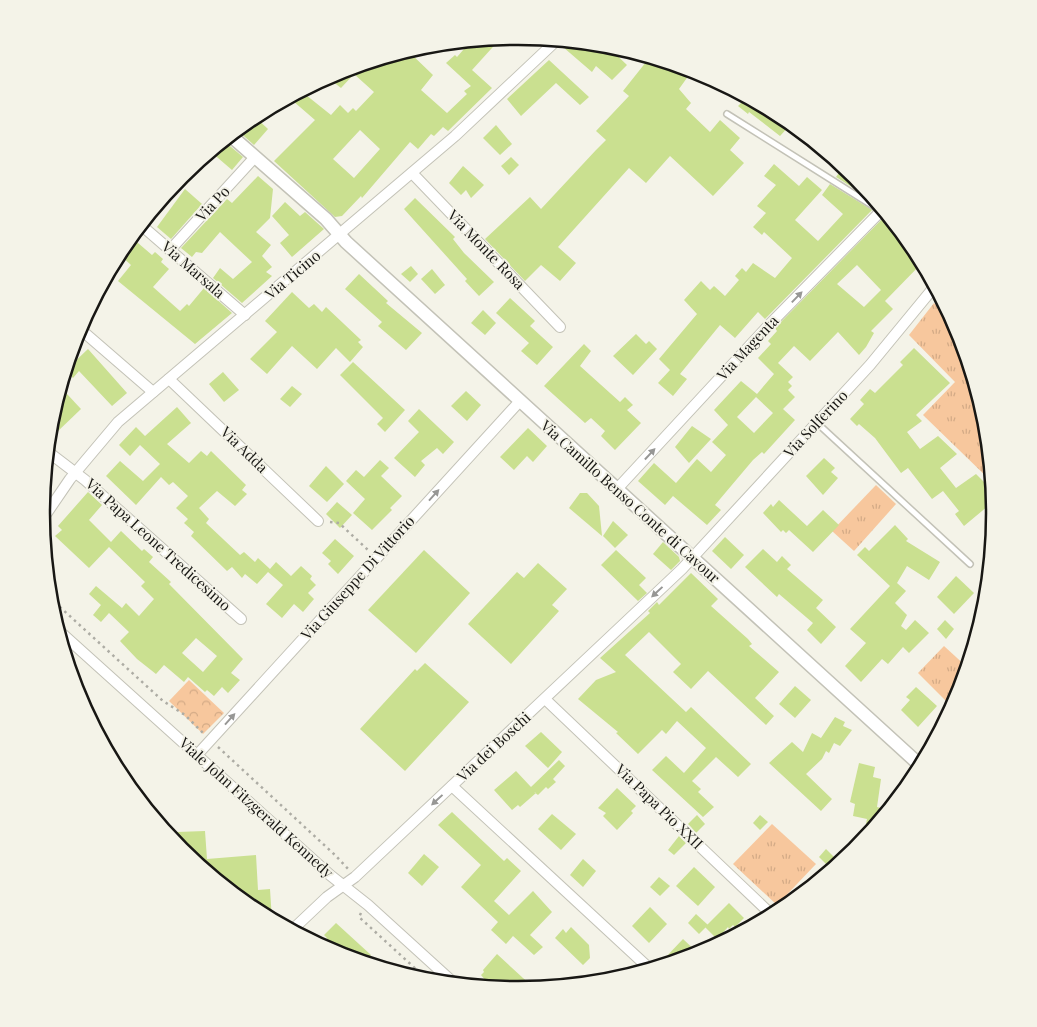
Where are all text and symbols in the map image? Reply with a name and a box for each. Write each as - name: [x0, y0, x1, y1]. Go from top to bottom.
- street label: Via Po: [190, 181, 234, 226]
- street label: Via Monte Rosa: [443, 205, 530, 294]
- street label: Via Marsala: [157, 236, 230, 303]
- street label: Via Ticino: [260, 245, 324, 304]
- one-way arrow: [791, 291, 803, 303]
- street label: Via Magenta: [711, 310, 783, 385]
- street label: Via Solferino: [778, 385, 852, 462]
- street label: Via Camillo Benso Conte di Cavour: [536, 415, 725, 587]
- street label: Via Adda: [216, 421, 273, 477]
- one-way arrow: [644, 448, 656, 460]
- street label: Via Papa Leone Tredicesimo: [81, 473, 236, 615]
- one-way arrow: [428, 490, 440, 502]
- street label: Via Giuseppe Di Vittorio: [295, 511, 418, 644]
- one-way arrow: [652, 586, 664, 598]
- street label: Via dei Boschi: [452, 707, 535, 786]
- one-way arrow: [224, 713, 236, 725]
- street label: Viale John Fitzgerald Kennedy: [174, 732, 338, 882]
- street label: Via Papa Pio XXII: [611, 759, 708, 853]
- one-way arrow: [432, 794, 444, 806]

